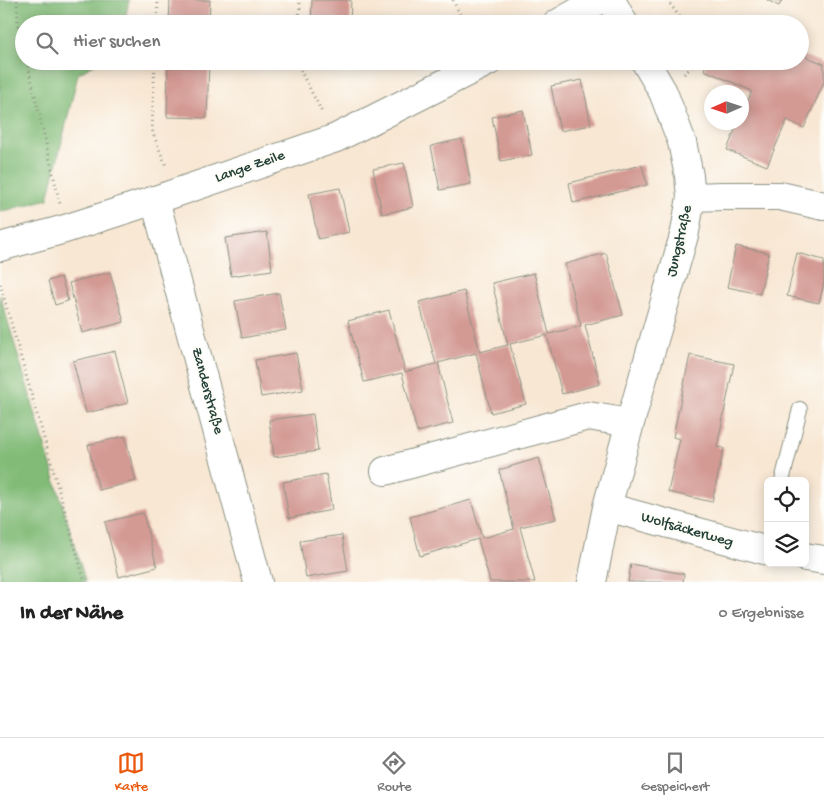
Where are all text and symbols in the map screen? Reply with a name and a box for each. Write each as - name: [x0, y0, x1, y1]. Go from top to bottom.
- search box: [15, 15, 809, 70]
- icon: search: [33, 29, 61, 57]
- text: Hier suchen: [73, 31, 160, 54]
- north arrow: [704, 85, 749, 130]
- street label: Lange Zeile: [213, 147, 287, 187]
- street label: Jungstraße: [663, 203, 697, 278]
- street label: Zanderstraße: [187, 346, 227, 437]
- map controls: [764, 477, 809, 567]
- button: locate: [764, 477, 809, 522]
- street label: Wolfsäckerweg: [639, 508, 735, 552]
- button: layers: [764, 522, 809, 567]
- text: In der Nähe: [20, 602, 123, 627]
- text: 0 Ergebnisse: [719, 605, 804, 624]
- tab: Karte: [115, 749, 148, 796]
- tab: Route: [377, 749, 411, 796]
- tab: Gespeichert: [641, 749, 709, 796]

